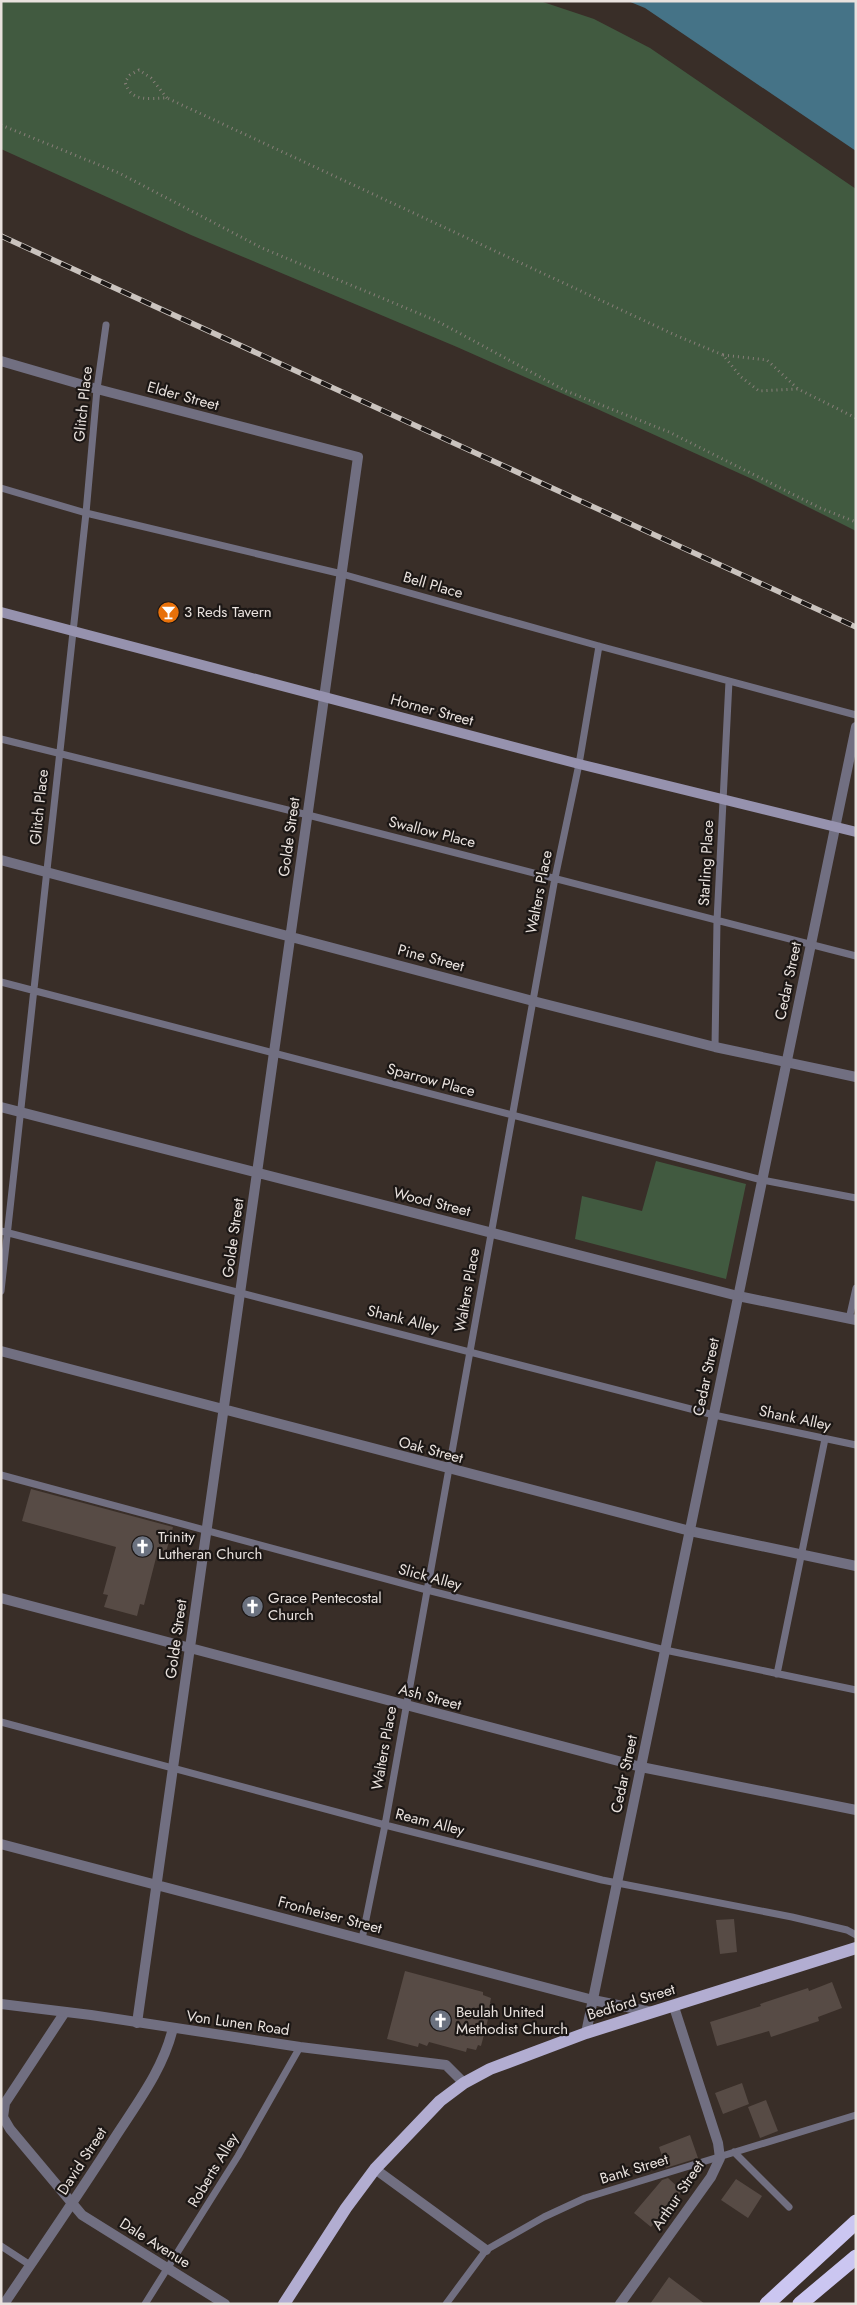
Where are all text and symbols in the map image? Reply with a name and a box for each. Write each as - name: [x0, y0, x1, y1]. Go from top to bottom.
- street label: Glitch Place: [68, 365, 98, 443]
- street label: Elder Street: [145, 376, 222, 416]
- street label: Bell Place: [401, 566, 466, 604]
- bar icon: 3 Reds Tavern: [156, 600, 180, 624]
- place label: 3 Reds Tavern: [184, 601, 272, 623]
- street label: Horner Street: [388, 688, 476, 732]
- street label: Glitch Place: [24, 768, 54, 846]
- street label: Golde Street: [273, 796, 306, 878]
- street label: Swallow Place: [386, 811, 478, 854]
- street label: Starling Place: [693, 819, 719, 907]
- street label: Walters Place: [520, 848, 558, 936]
- street label: Pine Street: [395, 939, 467, 978]
- street label: Cedar Street: [769, 940, 807, 1022]
- street label: Sparrow Place: [384, 1058, 478, 1102]
- street label: Wood Street: [391, 1182, 473, 1222]
- street label: Golde Street: [217, 1197, 250, 1279]
- street label: Walters Place: [449, 1246, 485, 1334]
- street label: Shank Alley: [365, 1299, 442, 1339]
- street label: Cedar Street: [687, 1336, 725, 1418]
- street label: Shank Alley: [757, 1400, 833, 1436]
- street label: Oak Street: [396, 1431, 466, 1469]
- place label: Trinity Lutheran Church: [158, 1526, 262, 1565]
- church icon: Trinity Lutheran Church: [130, 1534, 154, 1558]
- street label: Slick Alley: [396, 1558, 464, 1596]
- place label: Grace Pentecostal Church: [268, 1587, 382, 1626]
- church icon: Grace Pentecostal Church: [240, 1595, 264, 1619]
- street label: Golde Street: [160, 1598, 193, 1680]
- street label: Ash Street: [396, 1678, 464, 1716]
- street label: Walters Place: [366, 1704, 402, 1792]
- street label: Cedar Street: [605, 1733, 643, 1815]
- street label: Ream Alley: [393, 1803, 467, 1841]
- street label: Fronheiser Street: [276, 1891, 385, 1940]
- street label: Bedford Street: [584, 1978, 678, 2026]
- place label: Beulah United Methodist Church: [456, 2001, 568, 2040]
- street label: Von Lunen Road: [185, 2005, 291, 2041]
- church icon: Beulah United Methodist Church: [428, 2009, 452, 2033]
- street label: David Street: [52, 2123, 112, 2199]
- street label: Roberts Alley: [182, 2128, 244, 2211]
- street label: Bank Street: [597, 2148, 671, 2190]
- street label: Arthur Street: [647, 2155, 710, 2234]
- street label: Dale Avenue: [115, 2213, 195, 2274]

